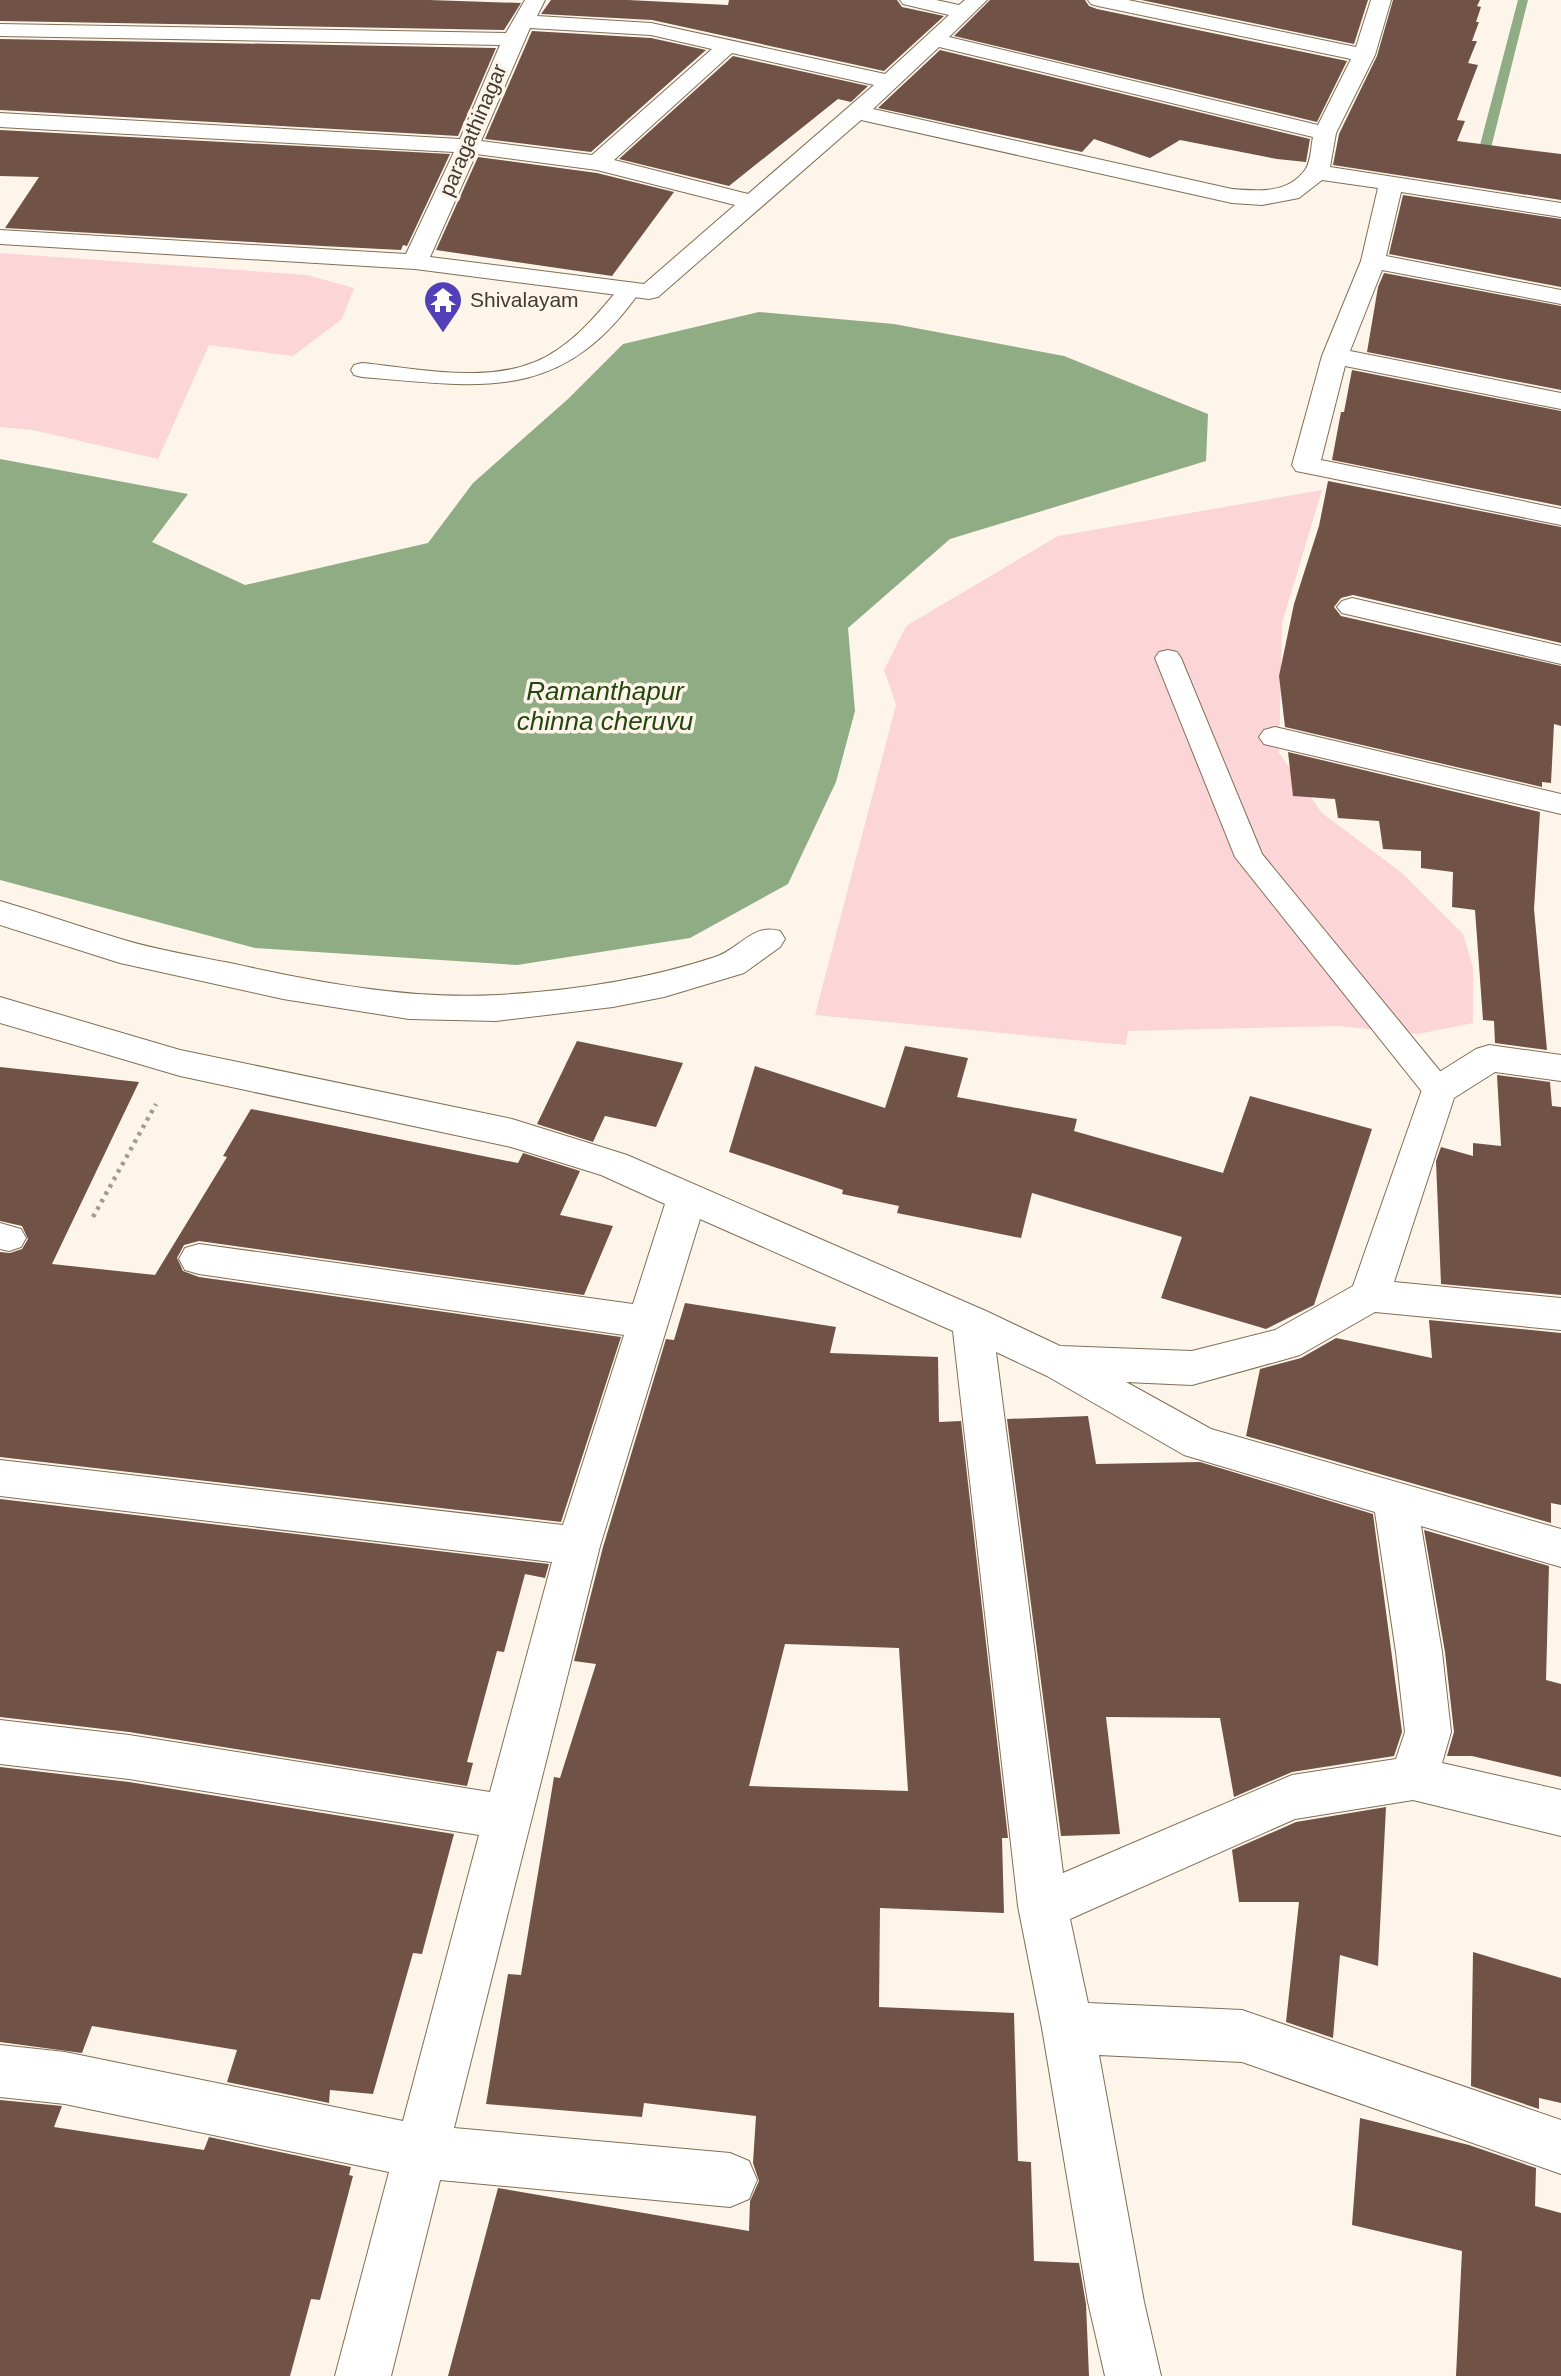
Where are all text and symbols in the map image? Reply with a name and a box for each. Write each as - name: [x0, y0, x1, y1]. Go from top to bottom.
- street label: paragathinagar: [434, 60, 511, 199]
- temple icon: Shivalayam: [422, 279, 464, 334]
- place label: Shivalayam: [470, 288, 579, 311]
- water label: Ramanthapur chinna cheruvu: [517, 676, 693, 736]

